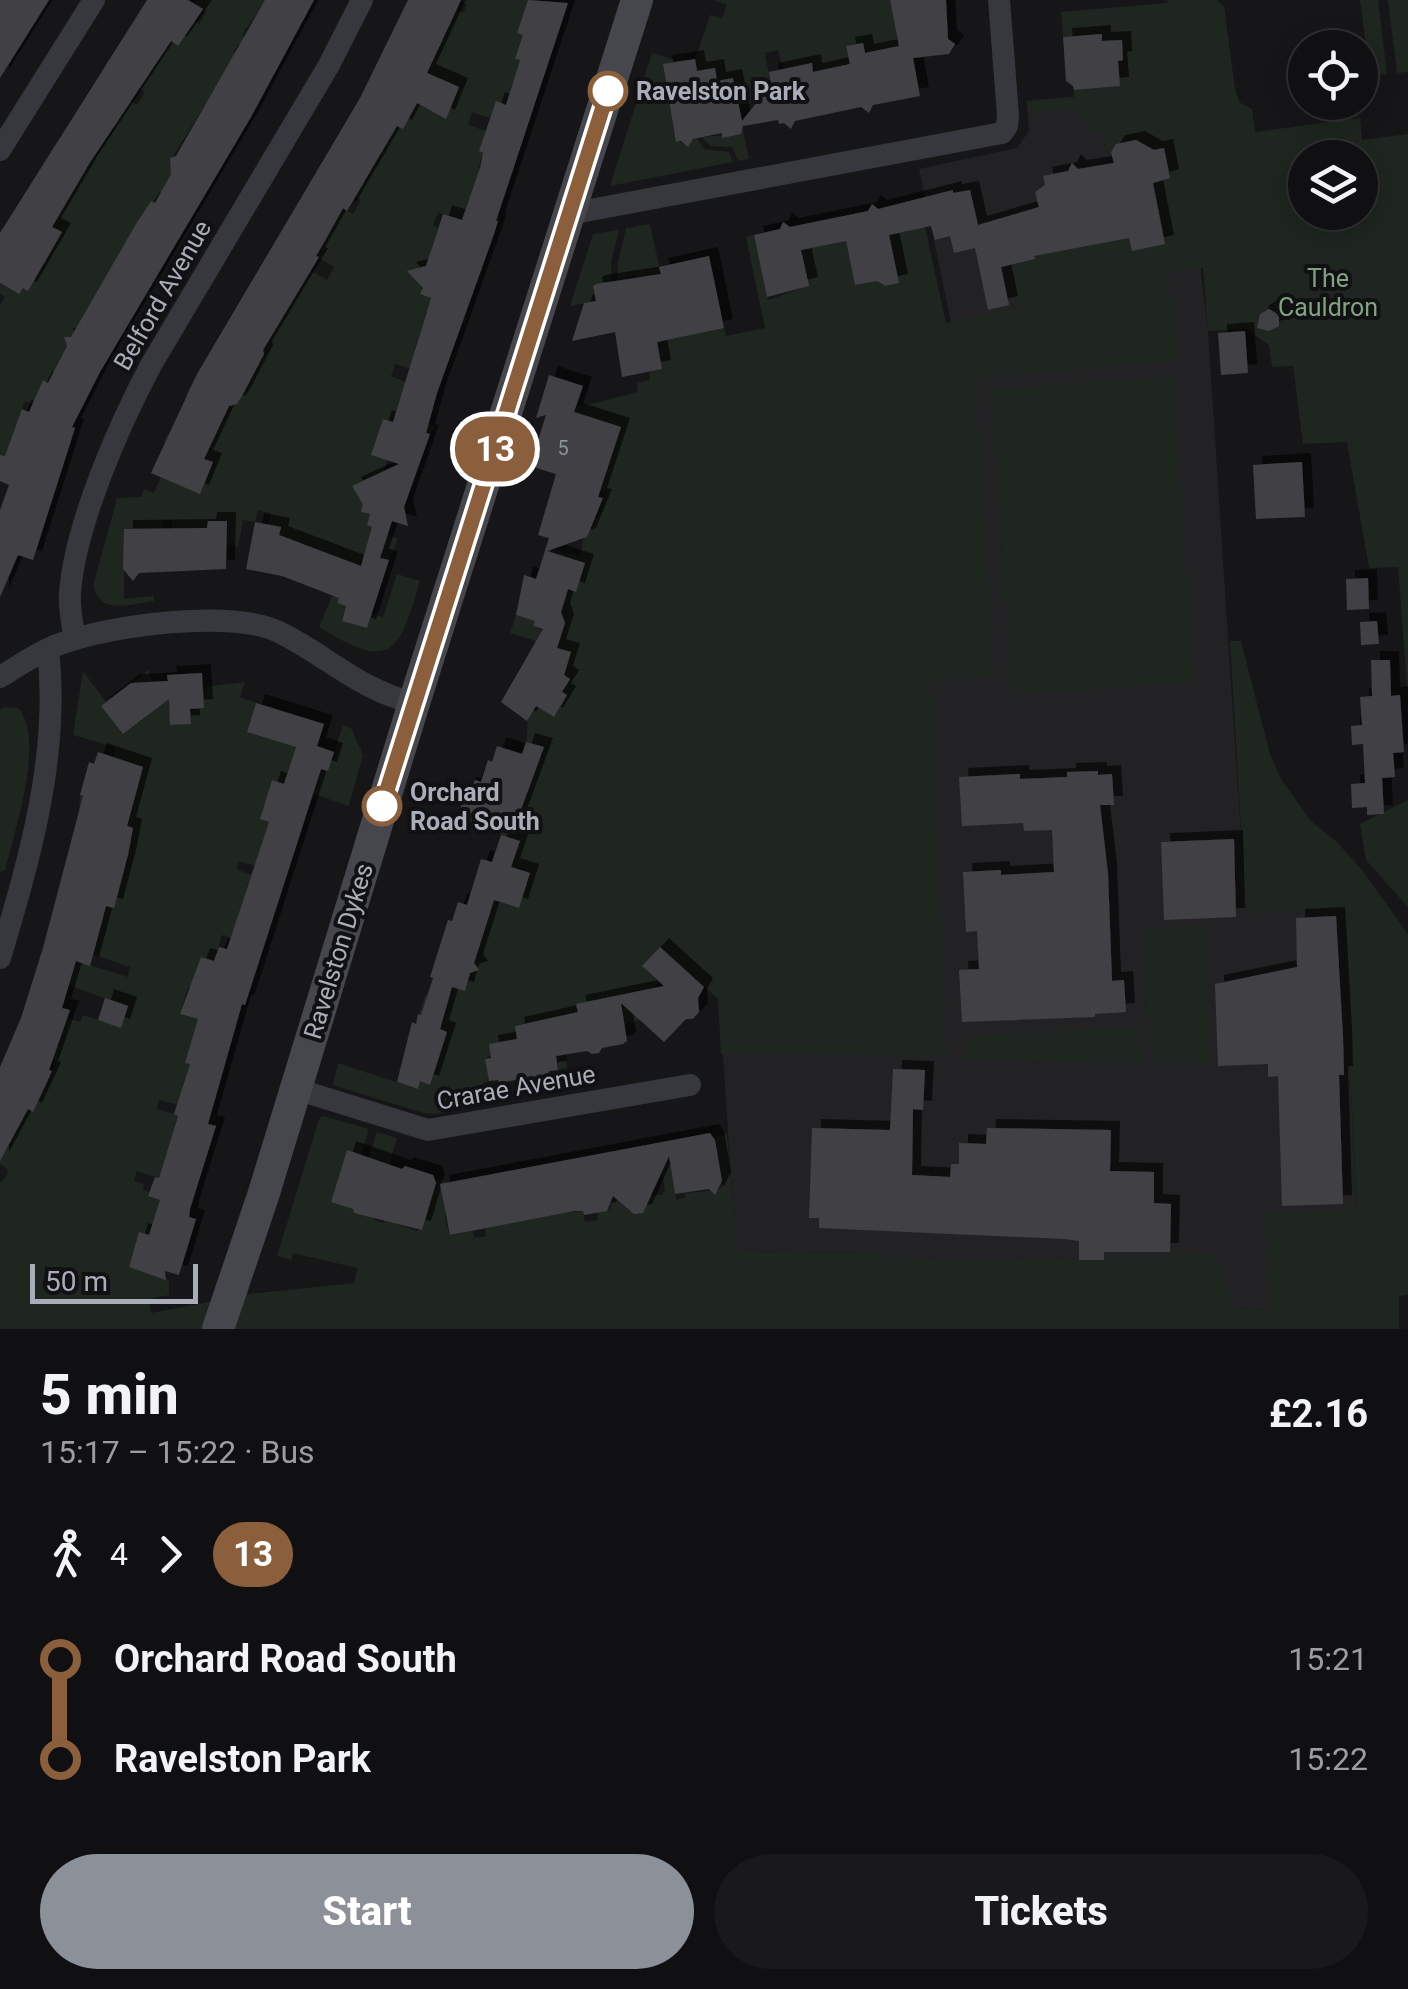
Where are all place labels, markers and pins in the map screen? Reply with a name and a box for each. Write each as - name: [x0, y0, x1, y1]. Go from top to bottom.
- marker: Ravelston Park: [589, 72, 627, 110]
- place label: Ravelston Park: [636, 77, 806, 106]
- place label: Orchard Road South: [410, 778, 540, 836]
- marker: Orchard Road South: [363, 787, 401, 825]

